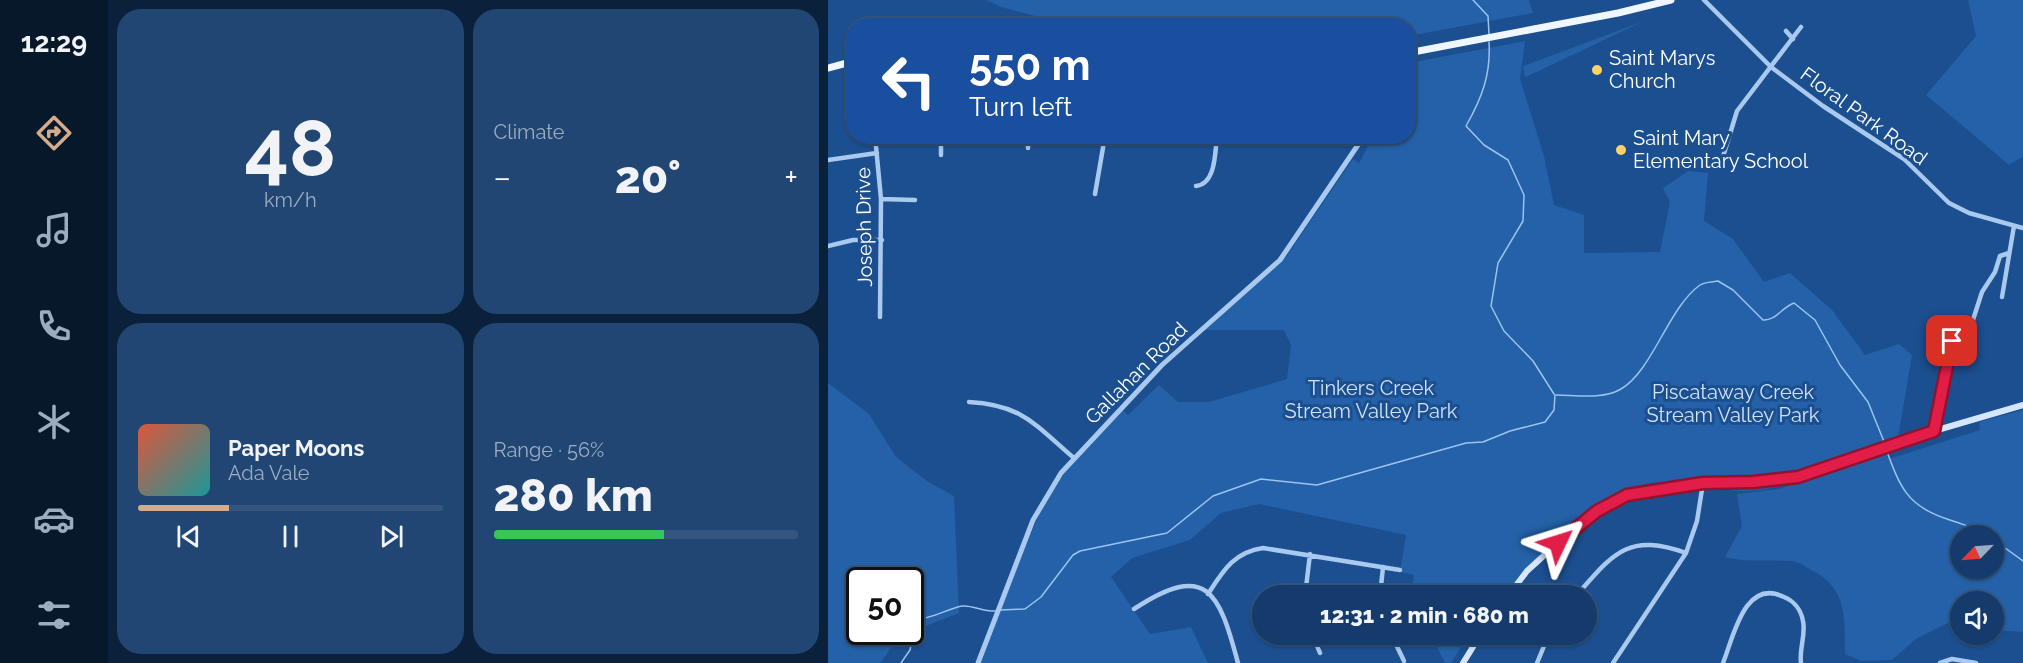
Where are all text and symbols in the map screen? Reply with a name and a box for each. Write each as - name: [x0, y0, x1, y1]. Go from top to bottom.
- text: 12:29: [21, 27, 87, 58]
- text: 550 m: [969, 41, 1091, 90]
- icon: left: [870, 42, 948, 120]
- place label: Saint Marys Church: [1609, 46, 1715, 93]
- street label: Floral Park Road: [1796, 62, 1932, 170]
- marker: Saint Marys Church: [1590, 63, 1604, 77]
- text: Turn left: [969, 91, 1072, 122]
- text: 48: [244, 103, 336, 194]
- icon: directions: [33, 112, 75, 154]
- text: Climate: [494, 120, 565, 144]
- place label: Saint Mary Elementary School: [1633, 126, 1809, 173]
- marker: Saint Mary Elementary School: [1614, 143, 1628, 157]
- text: 20°: [615, 151, 681, 204]
- text: −: [494, 158, 511, 197]
- text: +: [784, 158, 798, 197]
- street label: Joseph Drive: [851, 167, 877, 287]
- text: km/h: [264, 188, 317, 212]
- icon: music: [33, 209, 75, 251]
- icon: phone: [33, 305, 75, 347]
- pin: [1926, 315, 1977, 366]
- street label: Gallahan Road: [1080, 317, 1192, 429]
- icon: arrive: [1935, 324, 1968, 357]
- park label: Tinkers Creek Stream Valley Park: [1285, 376, 1458, 423]
- park label: Piscataway Creek Stream Valley Park: [1647, 380, 1820, 427]
- icon: climate: [33, 401, 75, 443]
- text: Paper Moons: [228, 435, 364, 461]
- text: Range · 56%: [494, 438, 604, 462]
- text: Ada Vale: [228, 461, 310, 485]
- text: 280 km: [494, 469, 653, 522]
- icon: car: [33, 498, 75, 540]
- position arrow: [1526, 511, 1590, 575]
- icon: previous: [172, 520, 205, 553]
- icon: pause: [274, 520, 307, 553]
- icon: next: [375, 520, 408, 553]
- north arrow: [1950, 525, 2004, 579]
- map controls: [1950, 525, 2004, 645]
- speed limit sign: 50: [846, 567, 924, 645]
- button: sound: [1950, 591, 2004, 645]
- icon: filters: [33, 594, 75, 636]
- text: 12:31 · 2 min · 680 m: [1320, 602, 1529, 628]

